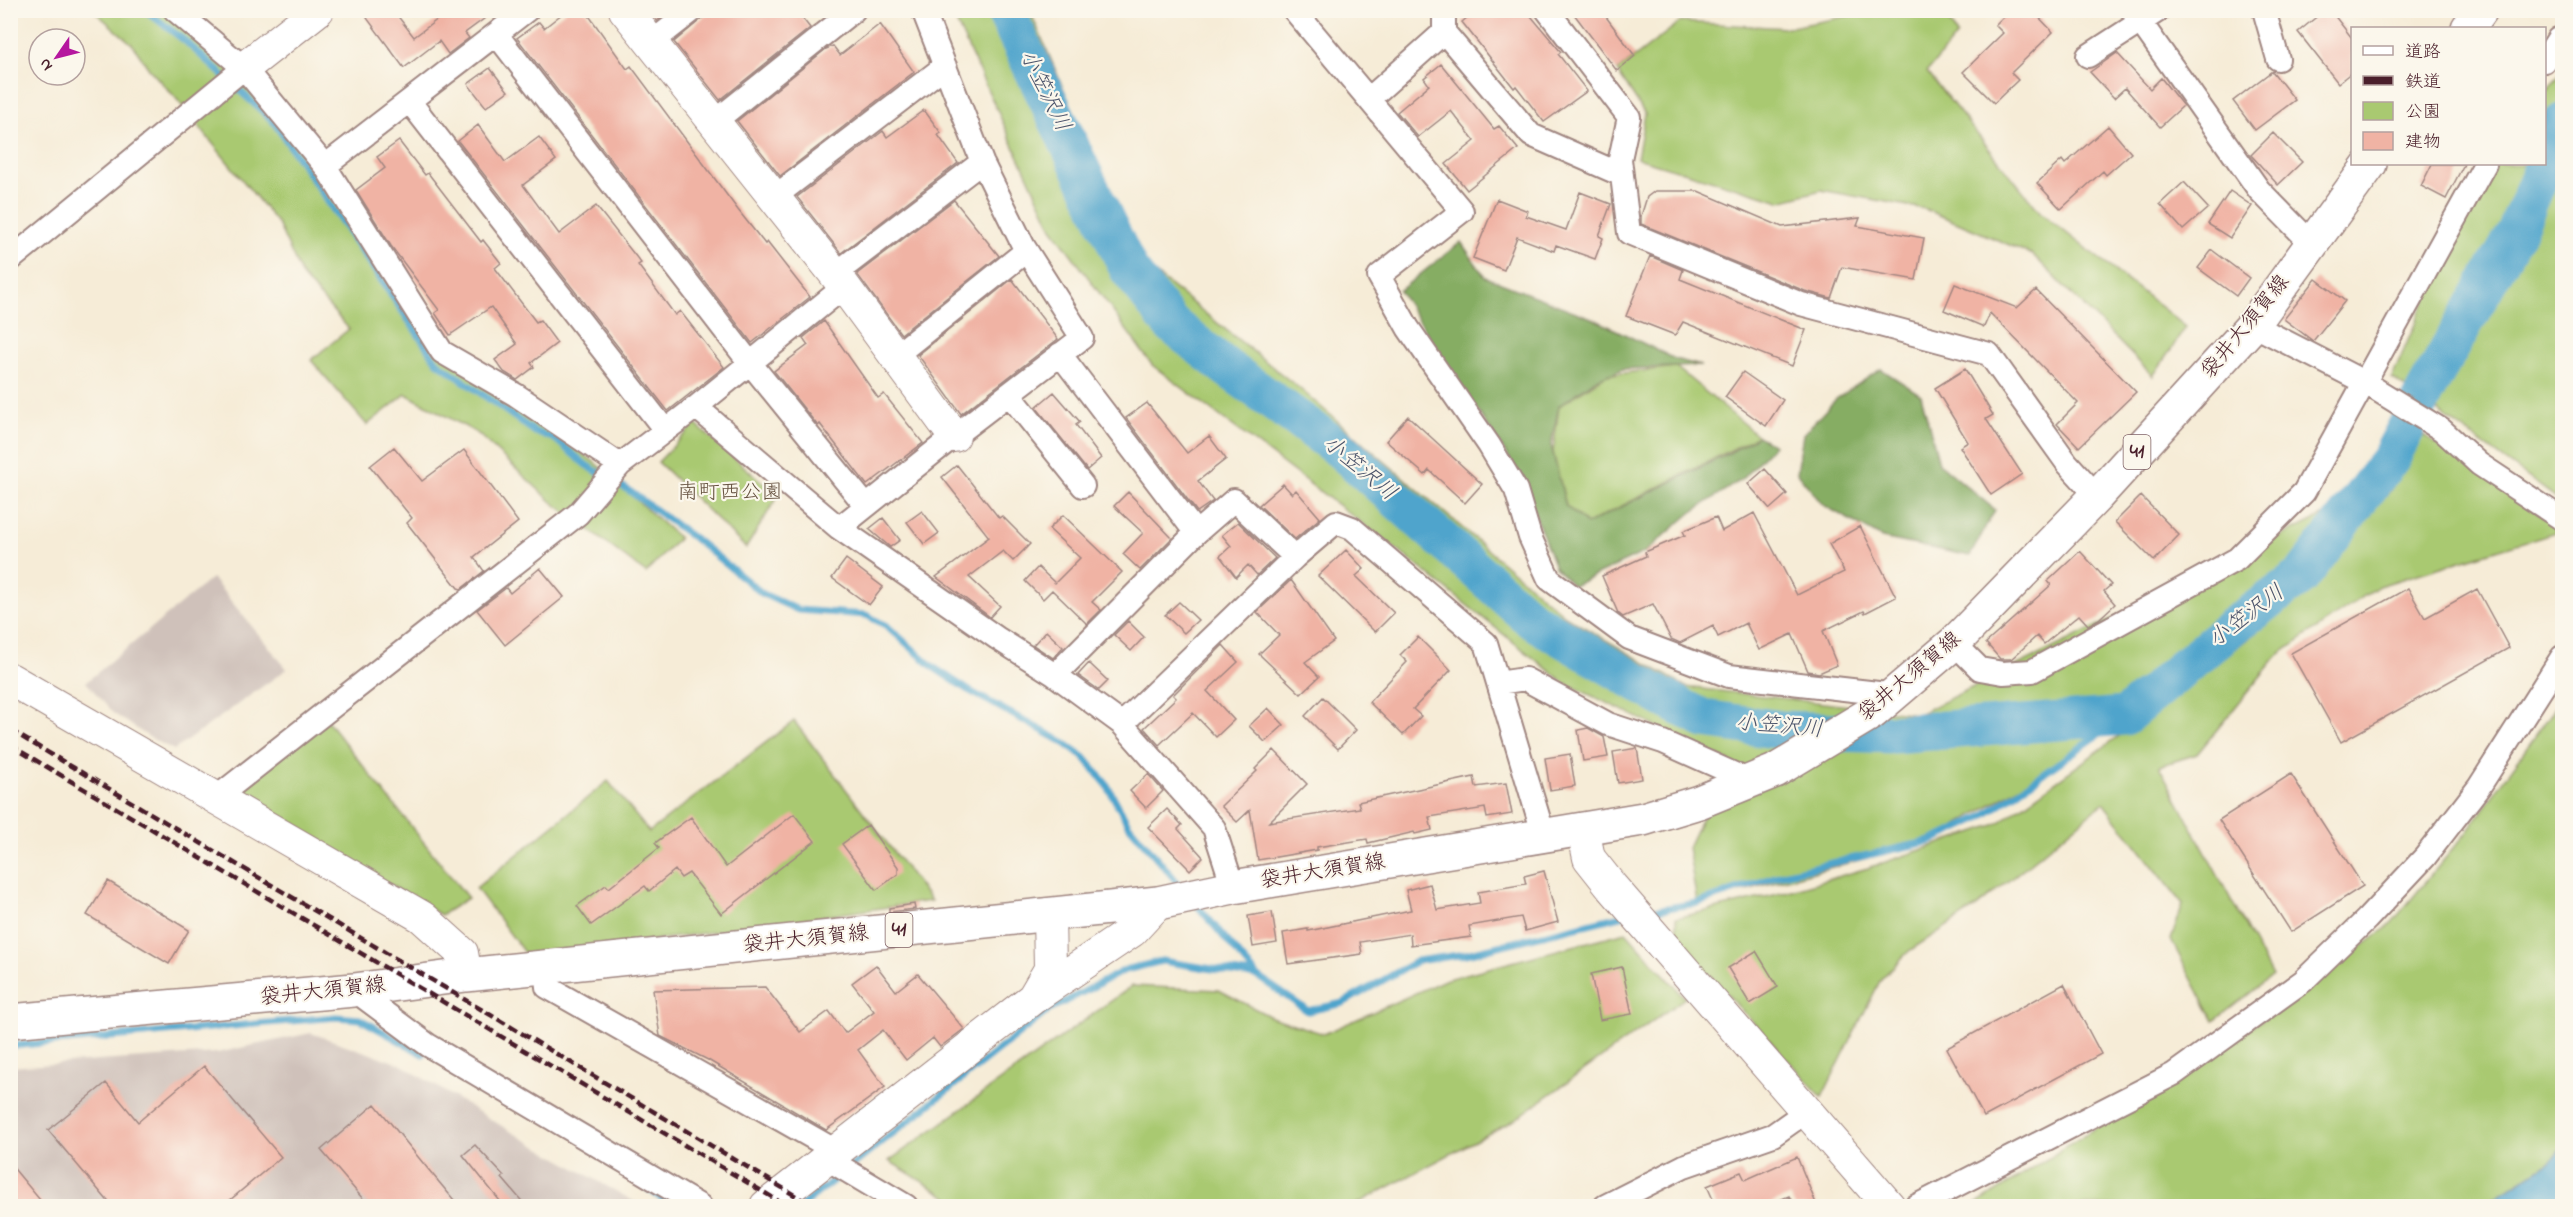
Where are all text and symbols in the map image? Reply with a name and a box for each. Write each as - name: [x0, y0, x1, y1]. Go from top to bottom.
- north arrow: [27, 27, 87, 87]
- legend: [2351, 27, 2546, 165]
- text: 道路: [2405, 40, 2441, 66]
- water label: 小笠沢川: [1010, 44, 1078, 138]
- text: N: [33, 53, 59, 76]
- text: 鉄道: [2405, 70, 2441, 96]
- text: 公園: [2405, 100, 2441, 126]
- text: 建物: [2405, 130, 2441, 156]
- street label: 袋井大須賀線: [2195, 269, 2297, 385]
- water label: 小笠沢川: [1315, 428, 1403, 510]
- road number: 41: [2124, 435, 2150, 469]
- park label: 南町西公園: [678, 478, 783, 508]
- water label: 小笠沢川: [2202, 578, 2292, 656]
- street label: 袋井大須賀線: [1852, 625, 1968, 729]
- water label: 小笠沢川: [1734, 707, 1824, 747]
- street label: 袋井大須賀線: [1258, 847, 1388, 897]
- road number: 41: [886, 913, 912, 947]
- street label: 袋井大須賀線: [742, 918, 870, 962]
- street label: 袋井大須賀線: [259, 970, 387, 1014]

